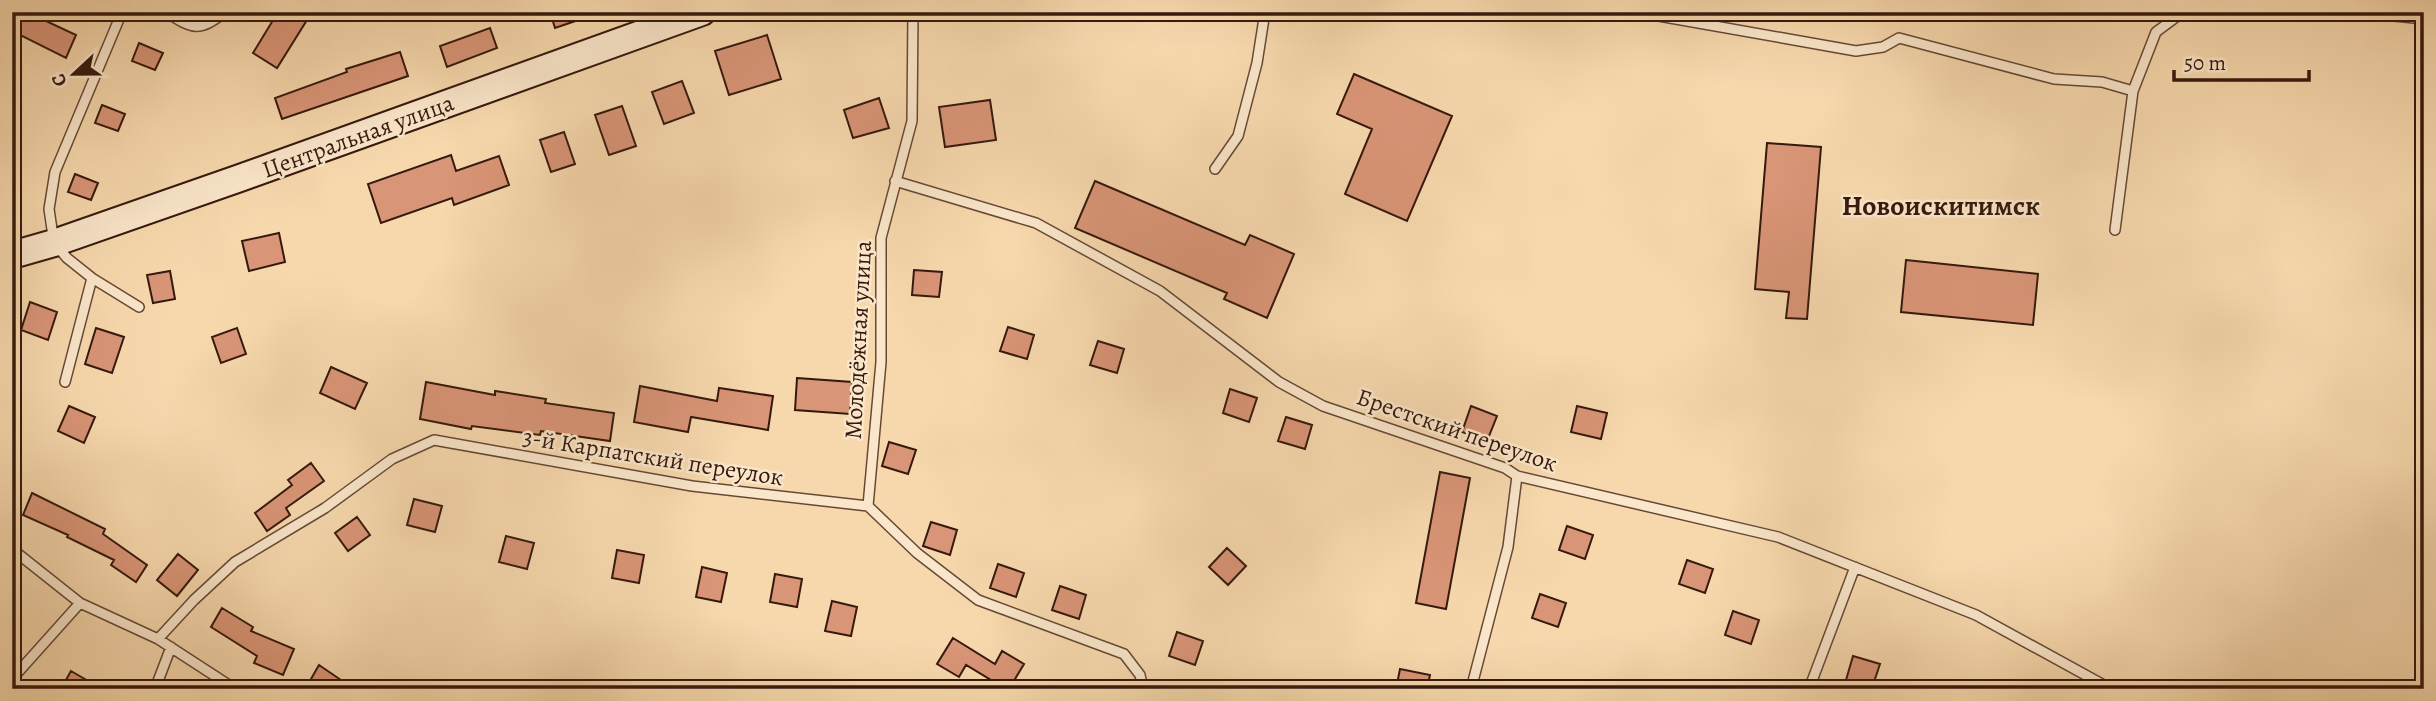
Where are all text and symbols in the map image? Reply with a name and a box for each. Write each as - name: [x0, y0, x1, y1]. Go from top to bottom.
- north arrow: [38, 38, 108, 108]
- scale bar: [2174, 38, 2308, 82]
- text: 50 m: [2184, 49, 2226, 77]
- text: С: [45, 70, 73, 90]
- street label: Центральная улица: [258, 87, 458, 185]
- district label: Новоискитимск: [1842, 187, 2040, 225]
- street label: Молодёжная улица: [837, 240, 879, 440]
- street label: Брестский переулок: [1352, 381, 1562, 479]
- street label: 3-й Карпатский переулок: [520, 421, 786, 493]

